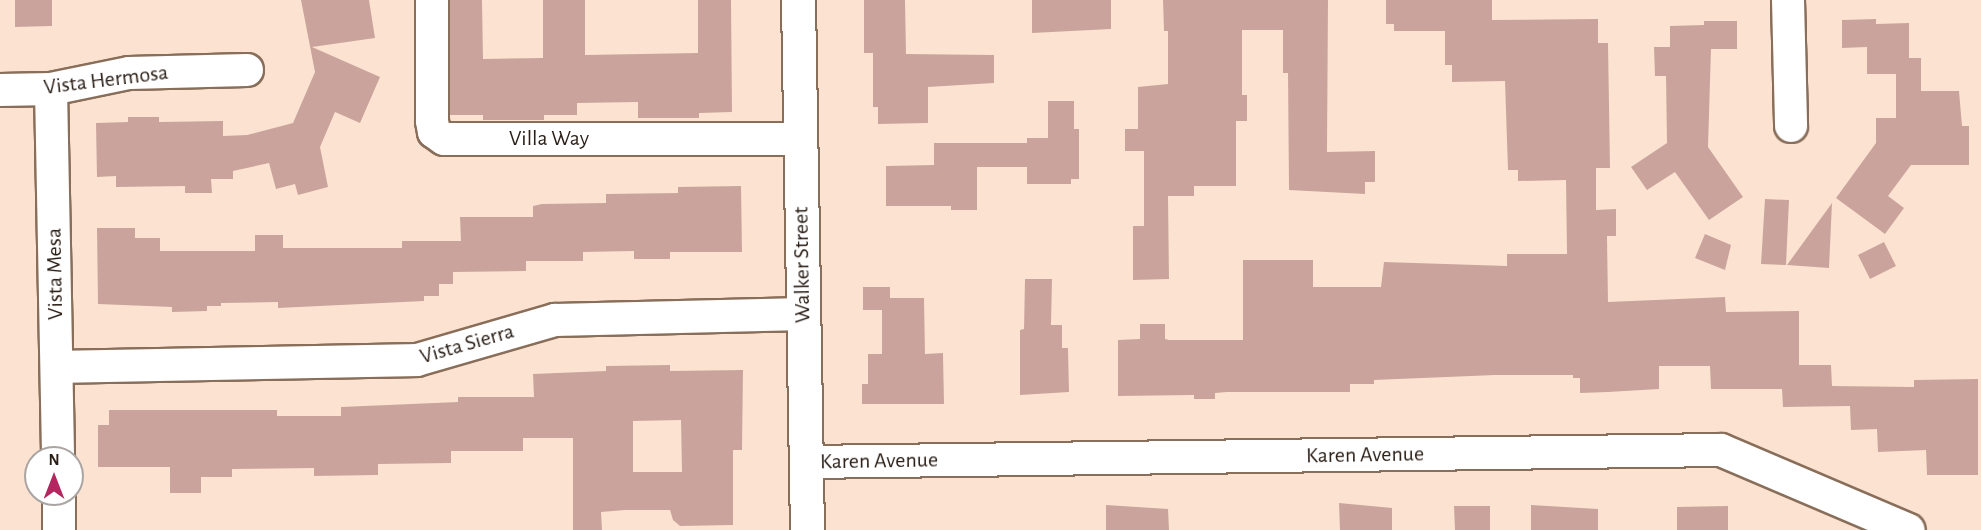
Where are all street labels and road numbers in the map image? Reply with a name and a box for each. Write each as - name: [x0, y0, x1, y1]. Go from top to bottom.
- street label: Vista Hermosa: [42, 59, 170, 101]
- street label: Villa Way: [509, 126, 589, 152]
- street label: Walker Street: [788, 207, 816, 323]
- street label: Vista Mesa: [41, 228, 69, 320]
- street label: Vista Sierra: [417, 318, 517, 370]
- street label: Karen Avenue: [1306, 441, 1424, 469]
- street label: Karen Avenue: [820, 447, 938, 475]

